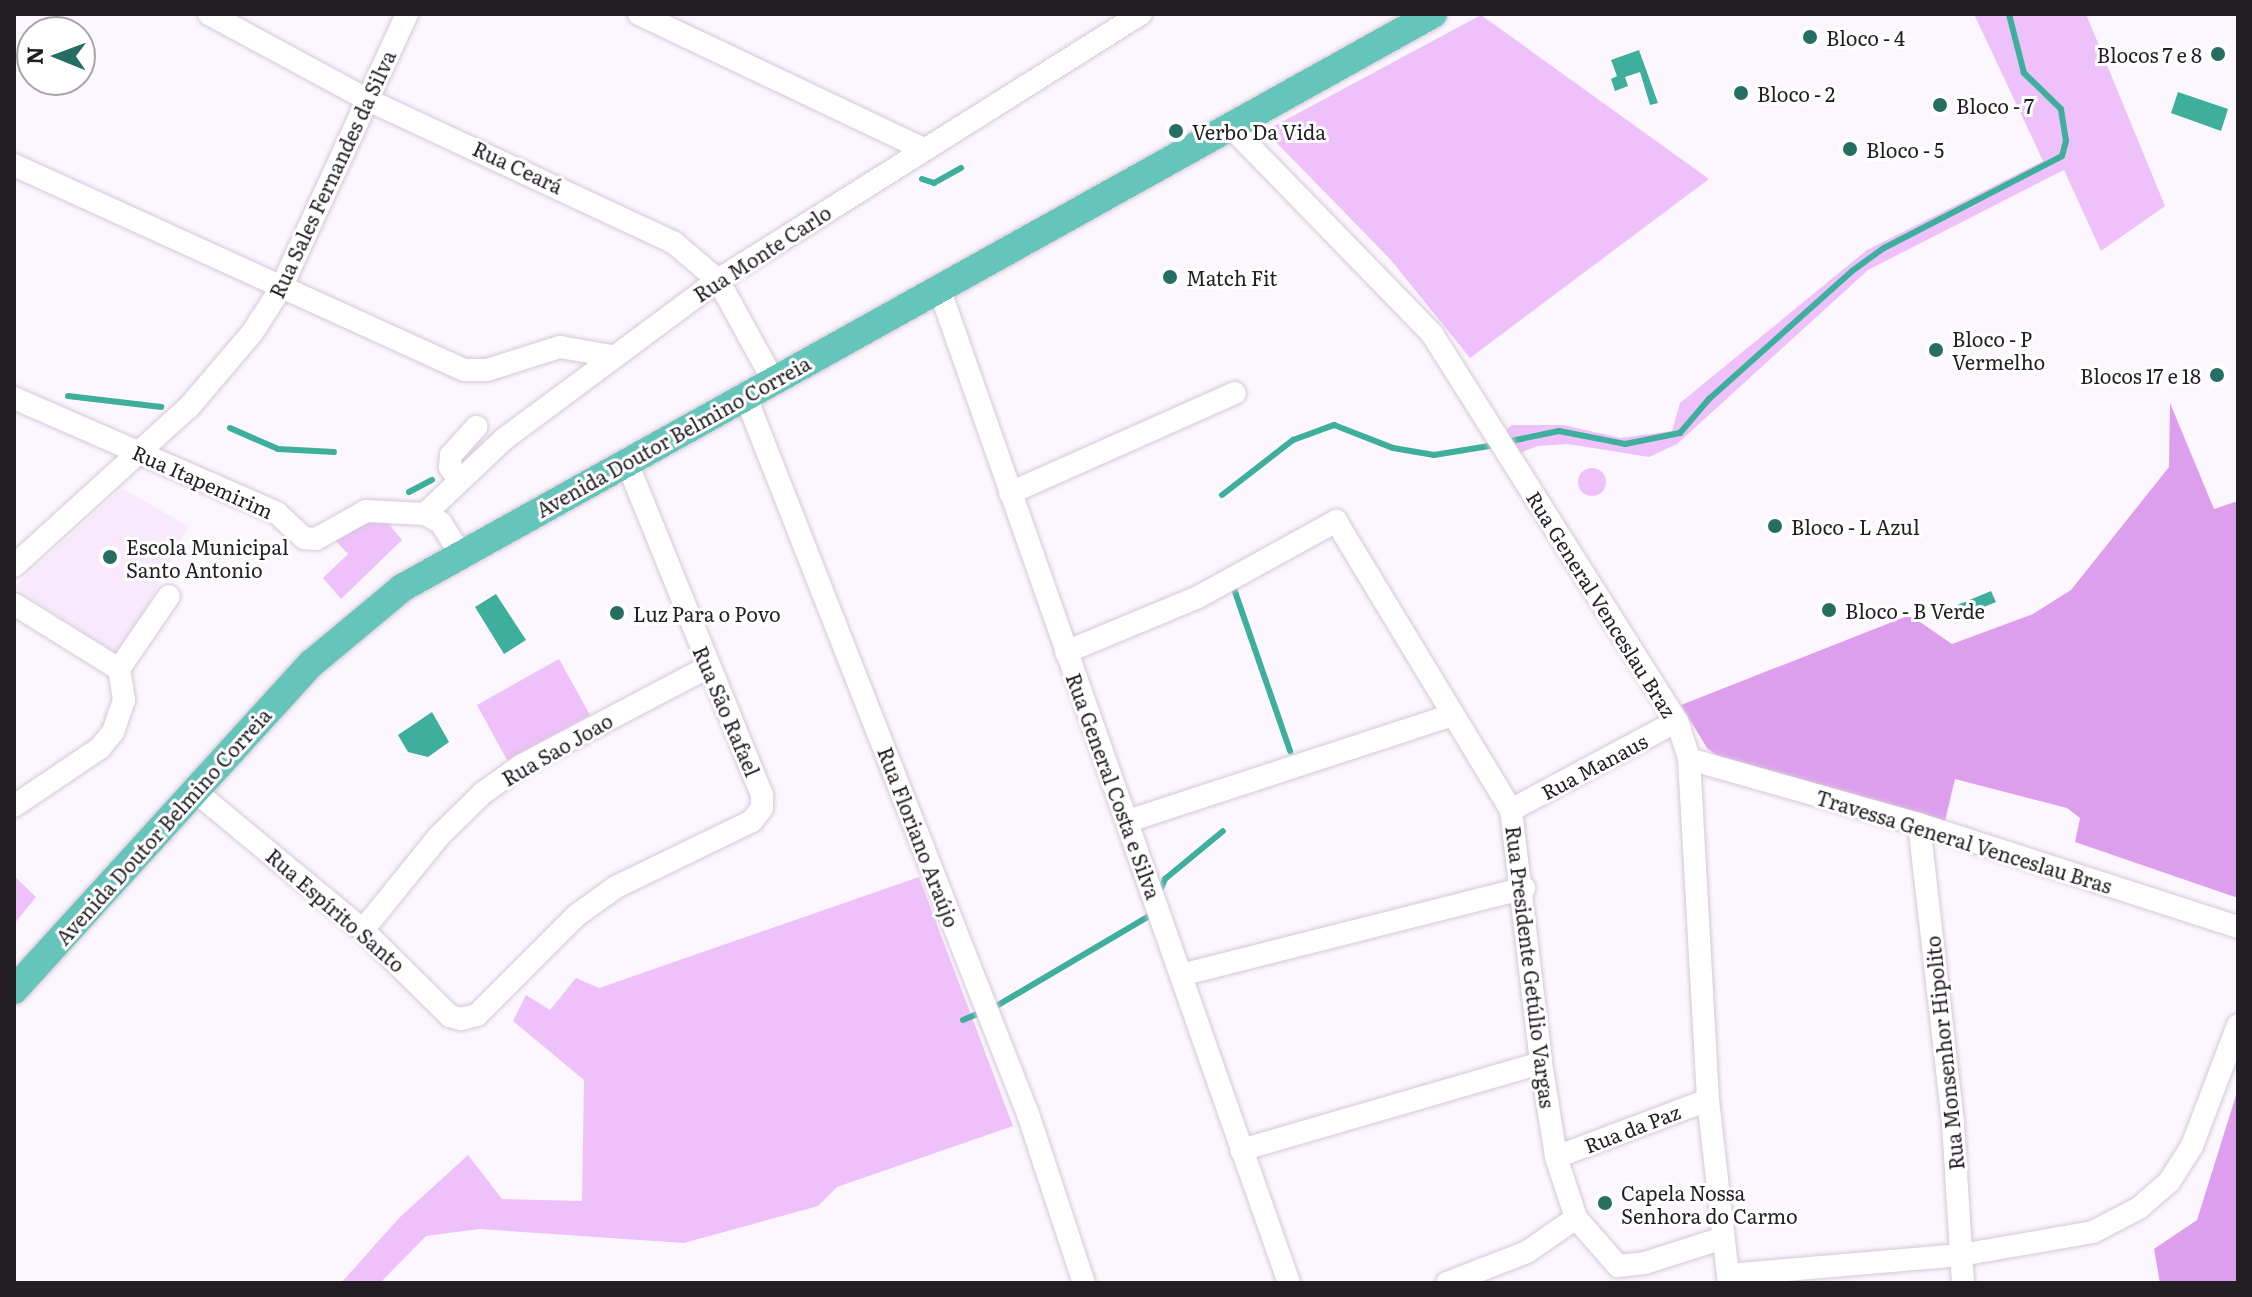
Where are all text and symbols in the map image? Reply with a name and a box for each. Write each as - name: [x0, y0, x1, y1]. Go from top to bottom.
- north arrow: [16, 16, 96, 96]
- place label: Bloco - 4: [1826, 25, 1905, 49]
- marker: Bloco - 4: [1801, 28, 1819, 46]
- place label: Blocos 7 e 8: [2097, 42, 2202, 66]
- marker: Blocos 7 e 8: [2209, 45, 2227, 63]
- text: N: [17, 46, 50, 65]
- street label: Rua Sales Fernandes da Silva: [264, 46, 400, 302]
- place label: Bloco - 2: [1757, 81, 1835, 105]
- marker: Bloco - 2: [1732, 84, 1750, 102]
- place label: Bloco - 7: [1956, 93, 2034, 117]
- marker: Bloco - 7: [1931, 96, 1949, 114]
- place label: Verbo Da Vida: [1192, 119, 1326, 143]
- marker: Verbo Da Vida: [1167, 122, 1185, 140]
- street label: Rua Ceará: [469, 136, 567, 198]
- place label: Bloco - 5: [1866, 137, 1944, 161]
- marker: Bloco - 5: [1841, 140, 1859, 158]
- street label: Rua Monte Carlo: [689, 200, 835, 306]
- place label: Match Fit: [1186, 265, 1277, 289]
- marker: Match Fit: [1161, 268, 1179, 286]
- place label: Bloco - P Vermelho: [1952, 326, 2045, 373]
- marker: Bloco - P Vermelho: [1927, 341, 1945, 359]
- street label: Avenida Doutor Belmino Correia: [532, 350, 814, 522]
- place label: Blocos 17 e 18: [2080, 363, 2201, 387]
- marker: Blocos 17 e 18: [2208, 366, 2226, 384]
- street label: Rua Itapemirim: [129, 439, 277, 523]
- street label: Rua General Venceslau Braz: [1522, 486, 1682, 722]
- place label: Bloco - L Azul: [1791, 514, 1920, 538]
- marker: Bloco - L Azul: [1766, 517, 1784, 535]
- place label: Escola Municipal Santo Antonio: [126, 534, 289, 581]
- marker: Escola Municipal Santo Antonio: [101, 548, 119, 566]
- place label: Bloco - B Verde: [1845, 598, 1985, 622]
- place label: Luz Para o Povo: [633, 601, 781, 625]
- marker: Bloco - B Verde: [1820, 601, 1838, 619]
- marker: Luz Para o Povo: [608, 604, 626, 622]
- street label: Rua São Rafael: [689, 642, 765, 780]
- street label: Rua General Costa e Silva: [1062, 670, 1166, 902]
- street label: Avenida Doutor Belmino Correia: [50, 703, 276, 949]
- street label: Rua Sao Joao: [497, 708, 617, 790]
- street label: Rua Manaus: [1537, 728, 1651, 804]
- street label: Rua Floriano Araújo: [874, 743, 964, 931]
- street label: Travessa General Venceslau Bras: [1813, 784, 2115, 898]
- street label: Rua Presidente Getúlio Vargas: [1502, 825, 1560, 1109]
- street label: Rua Espírito Santo: [262, 843, 410, 977]
- street label: Rua Monsenhor Hipolito: [1920, 935, 1968, 1171]
- street label: Rua da Paz: [1581, 1099, 1683, 1157]
- place label: Capela Nossa Senhora do Carmo: [1621, 1180, 1798, 1227]
- marker: Capela Nossa Senhora do Carmo: [1596, 1194, 1614, 1212]

